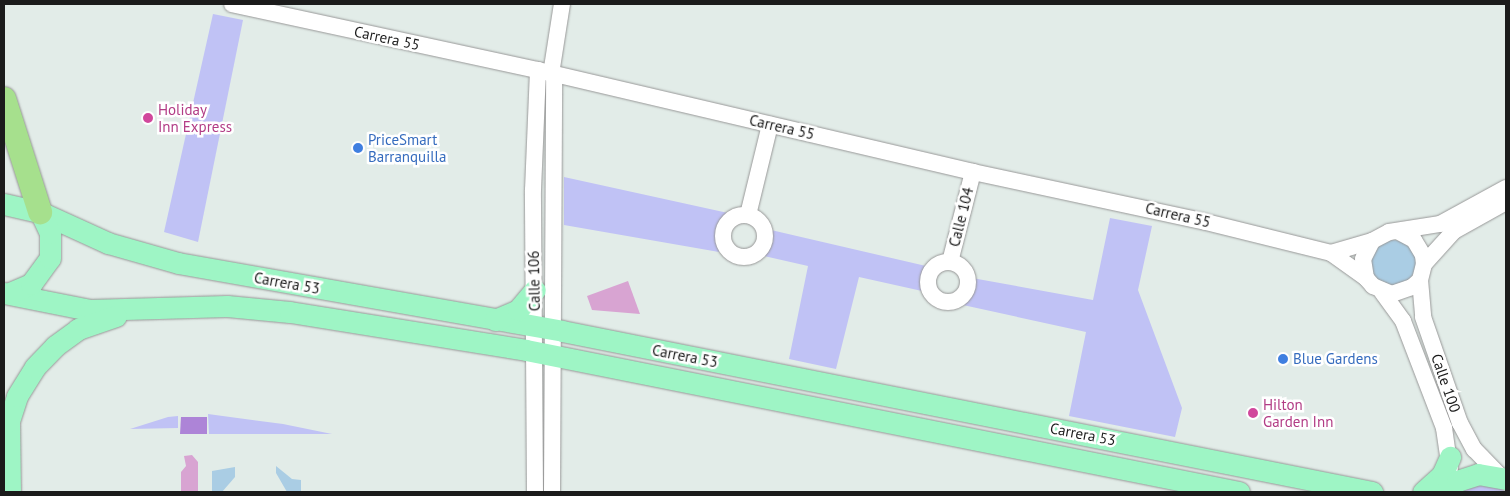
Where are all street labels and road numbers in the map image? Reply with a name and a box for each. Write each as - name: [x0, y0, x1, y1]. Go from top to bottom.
- street label: Carrera 55: [353, 22, 421, 54]
- street label: Carrera 55: [748, 111, 816, 143]
- street label: Calle 104: [945, 185, 977, 249]
- street label: Carrera 55: [1144, 199, 1212, 231]
- street label: Calle 106: [524, 251, 544, 311]
- street label: Carrera 53: [253, 268, 321, 298]
- street label: Carrera 53: [651, 341, 719, 371]
- street label: Calle 100: [1428, 351, 1464, 415]
- street label: Carrera 53: [1049, 419, 1117, 449]

